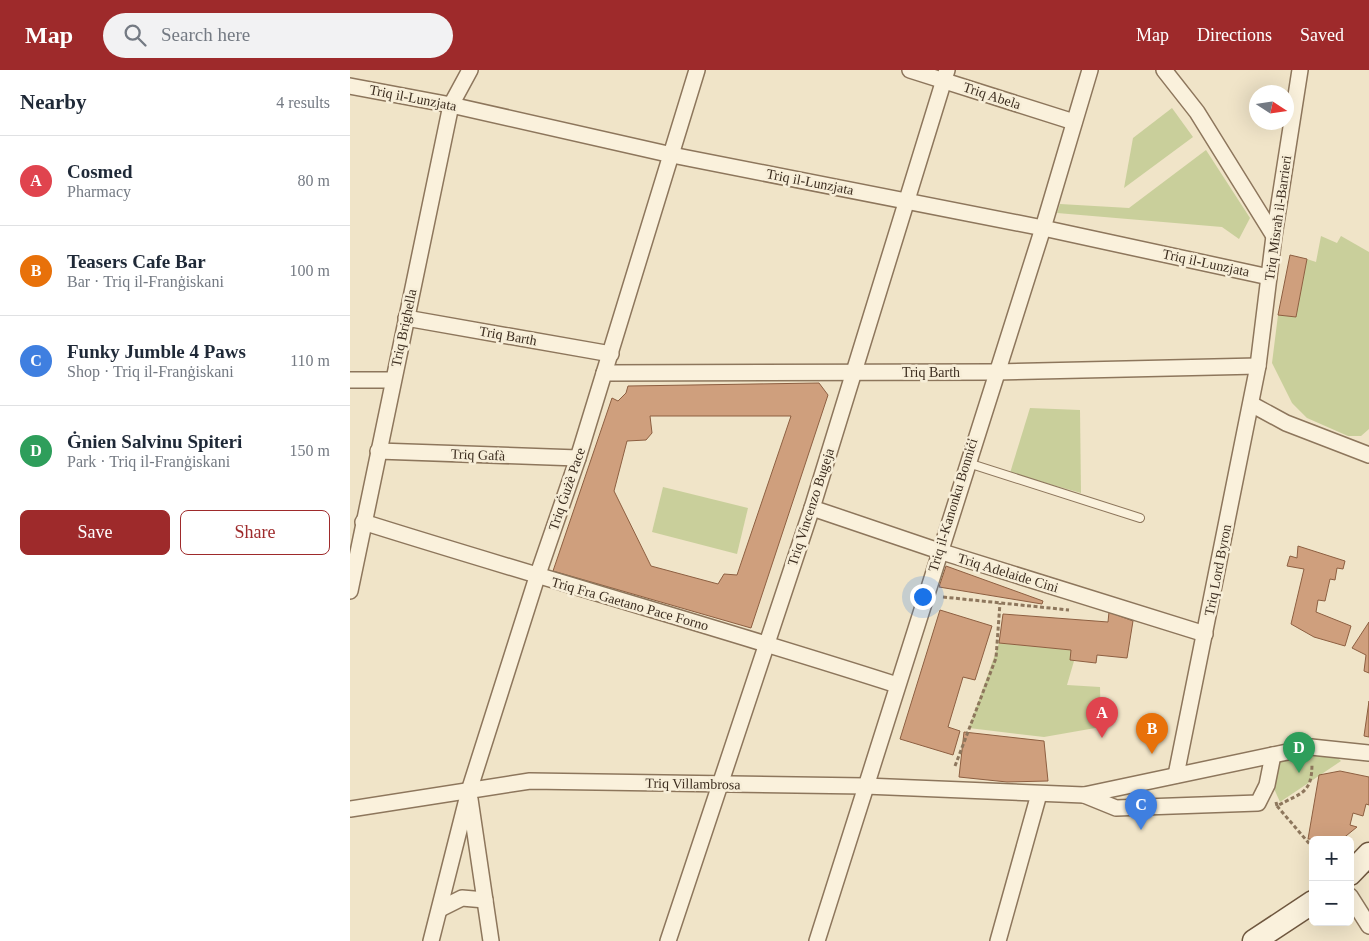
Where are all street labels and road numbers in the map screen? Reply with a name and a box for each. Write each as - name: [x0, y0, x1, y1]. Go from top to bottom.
- street label: Triq Abela: [961, 80, 1023, 113]
- street label: Triq il-Lunzjata: [368, 82, 459, 114]
- street label: Triq Misraħ il-Barrieri: [1262, 154, 1294, 282]
- street label: Triq il-Lunzjata: [765, 166, 856, 198]
- street label: Triq il-Lunzjata: [1161, 246, 1252, 280]
- street label: Triq Brighella: [388, 287, 420, 368]
- street label: Triq Barth: [478, 324, 538, 348]
- street label: Triq Barth: [902, 365, 960, 380]
- street label: Triq il-Kanonku Bonniċi: [926, 436, 980, 574]
- street label: Triq Ġużè Pace: [545, 445, 588, 532]
- street label: Triq Vincenzo Bugeja: [785, 446, 837, 568]
- street label: Triq Gafà: [451, 447, 506, 463]
- street label: Triq Lord Byron: [1202, 523, 1234, 617]
- street label: Triq Adelaide Cini: [956, 551, 1060, 595]
- street label: Triq Fra Gaetano Pace Forno: [550, 574, 710, 634]
- street label: Triq Villambrosa: [645, 776, 742, 792]

